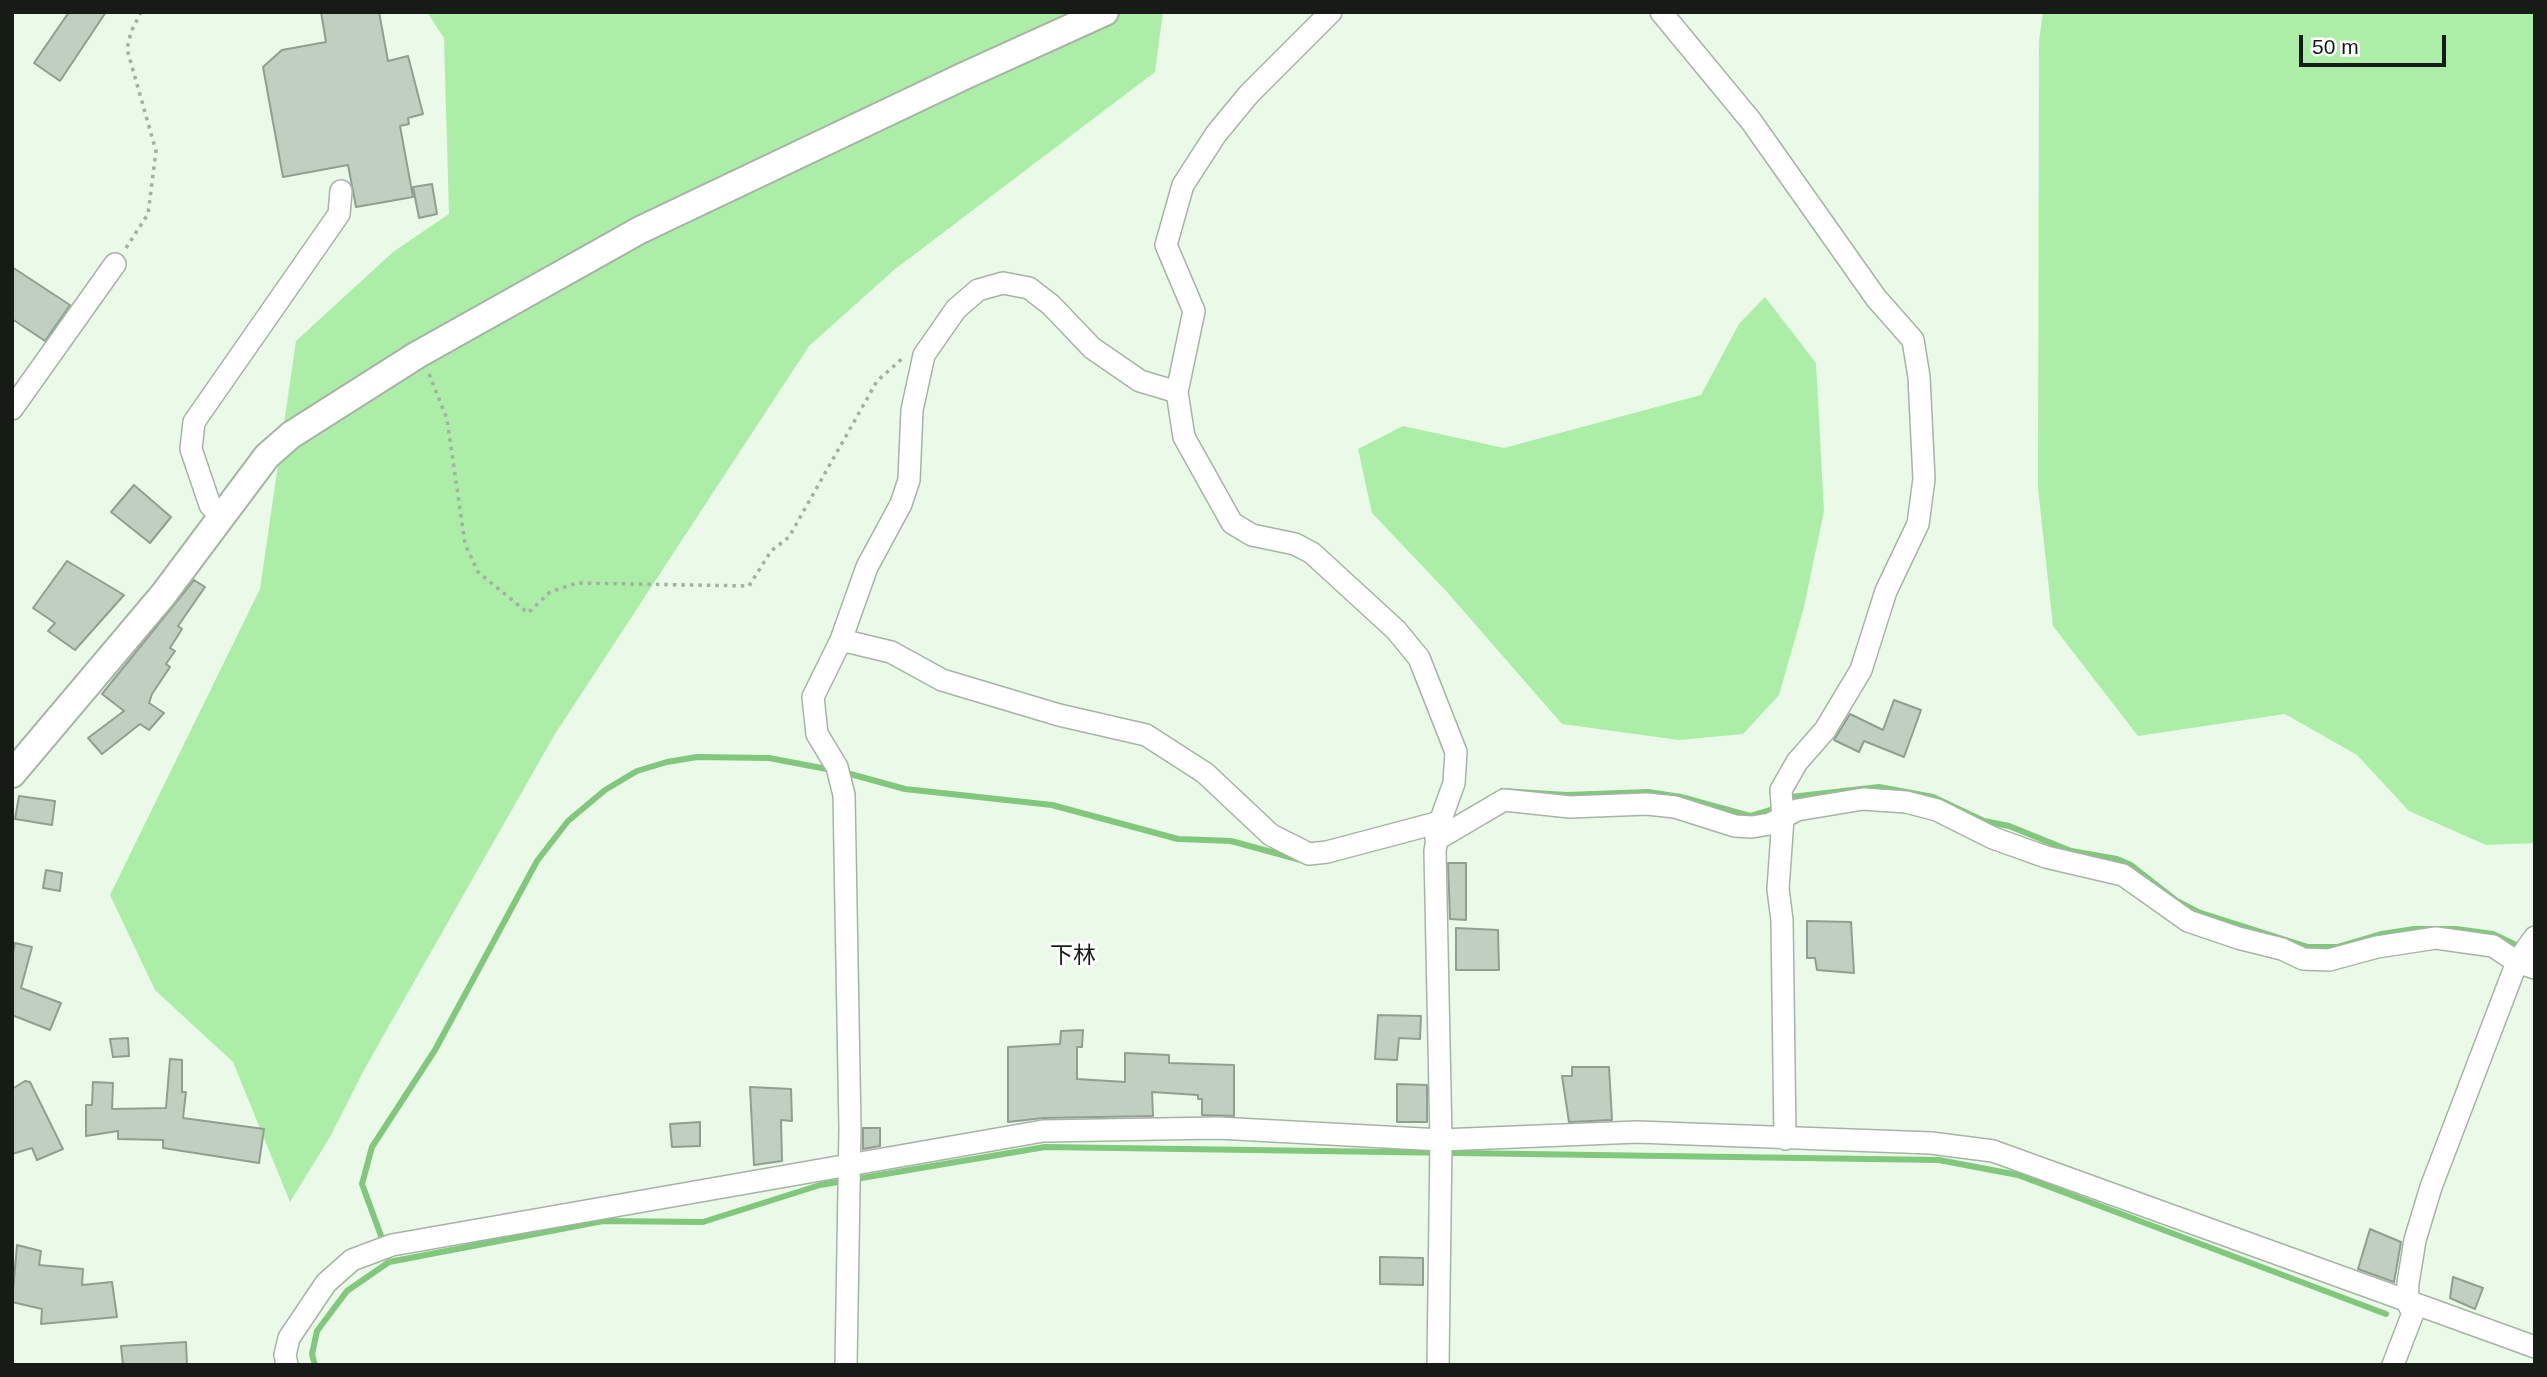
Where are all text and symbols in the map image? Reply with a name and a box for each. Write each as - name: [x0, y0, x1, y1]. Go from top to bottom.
- scale bar: [2302, 21, 2449, 65]
- text: 50 m: [2312, 35, 2359, 58]
- district label: 下林: [1050, 943, 1096, 971]

